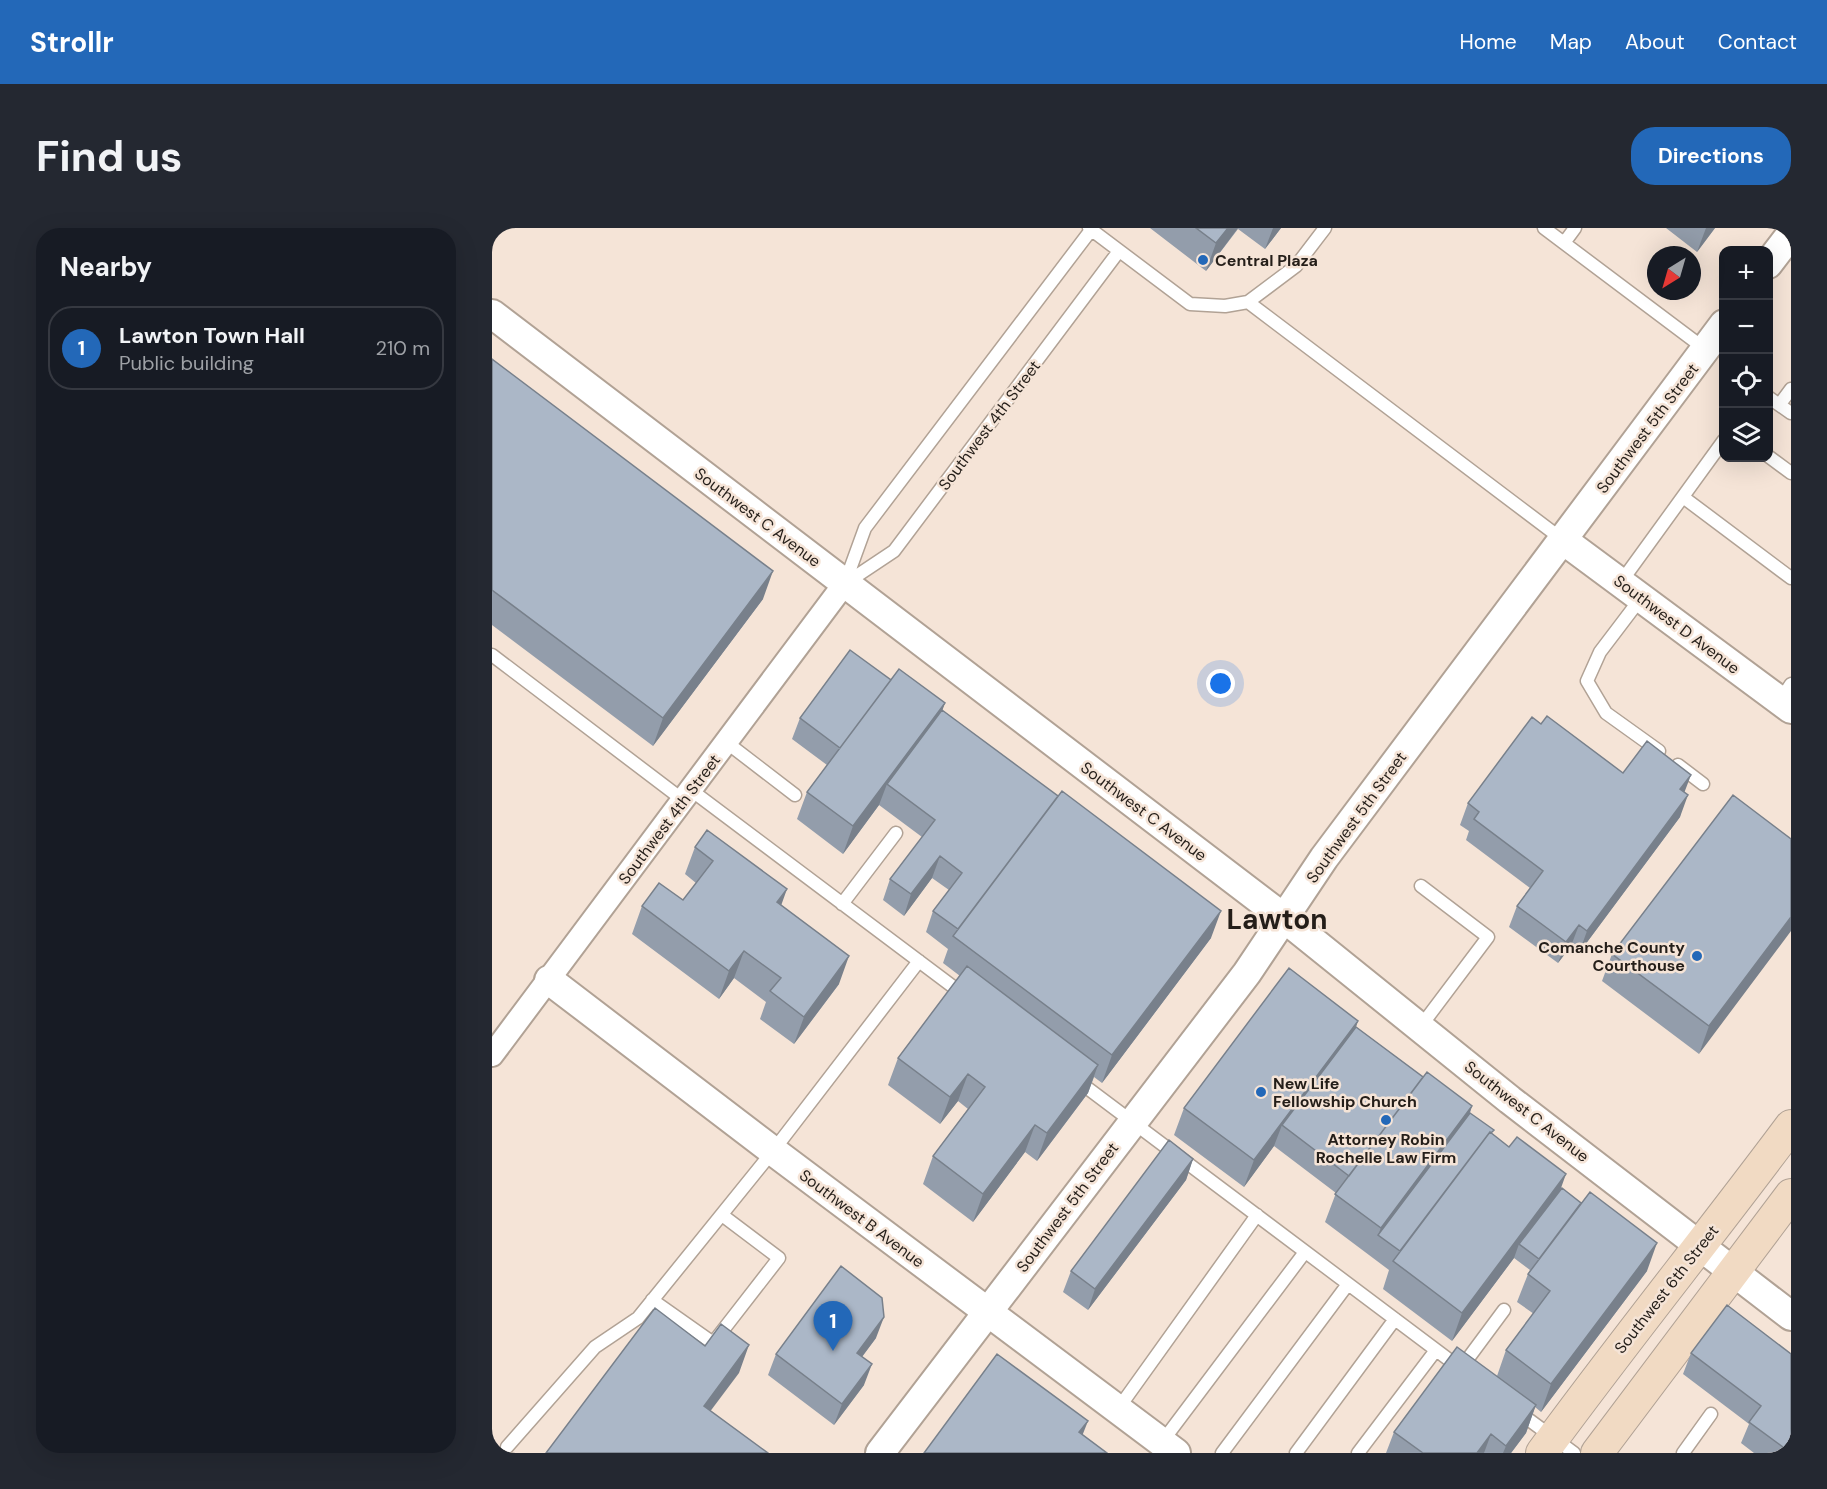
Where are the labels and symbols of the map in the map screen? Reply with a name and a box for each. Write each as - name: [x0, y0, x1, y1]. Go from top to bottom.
- north arrow: [1647, 246, 1701, 300]
- place label: Central Plaza: [1215, 250, 1318, 271]
- marker: Central Plaza: [1196, 253, 1210, 267]
- street label: Southwest 4th Street: [934, 356, 1045, 494]
- street label: Southwest 5th Street: [1592, 359, 1703, 497]
- street label: Southwest C Avenue: [690, 463, 825, 572]
- street label: Southwest D Avenue: [1610, 570, 1744, 679]
- your location: [1206, 669, 1235, 698]
- street label: Southwest 5th Street: [1302, 747, 1411, 887]
- street label: Southwest 4th Street: [614, 750, 725, 888]
- street label: Southwest C Avenue: [1076, 757, 1211, 866]
- district label: Lawton: [1227, 901, 1328, 938]
- place label: Comanche County Courthouse: [1538, 937, 1685, 976]
- marker: Comanche County Courthouse: [1690, 949, 1704, 963]
- street label: Southwest C Avenue: [1460, 1056, 1593, 1167]
- place label: New Life Fellowship Church: [1273, 1073, 1417, 1112]
- marker: New Life Fellowship Church: [1254, 1085, 1268, 1099]
- marker: Attorney Robin Rochelle Law Firm: [1379, 1113, 1393, 1127]
- place label: Attorney Robin Rochelle Law Firm: [1316, 1129, 1456, 1168]
- street label: Southwest 5th Street: [1012, 1138, 1123, 1276]
- street label: Southwest B Avenue: [795, 1165, 928, 1272]
- street label: Southwest 6th Street: [1610, 1221, 1723, 1358]
- pin: 1: [814, 1302, 852, 1351]

